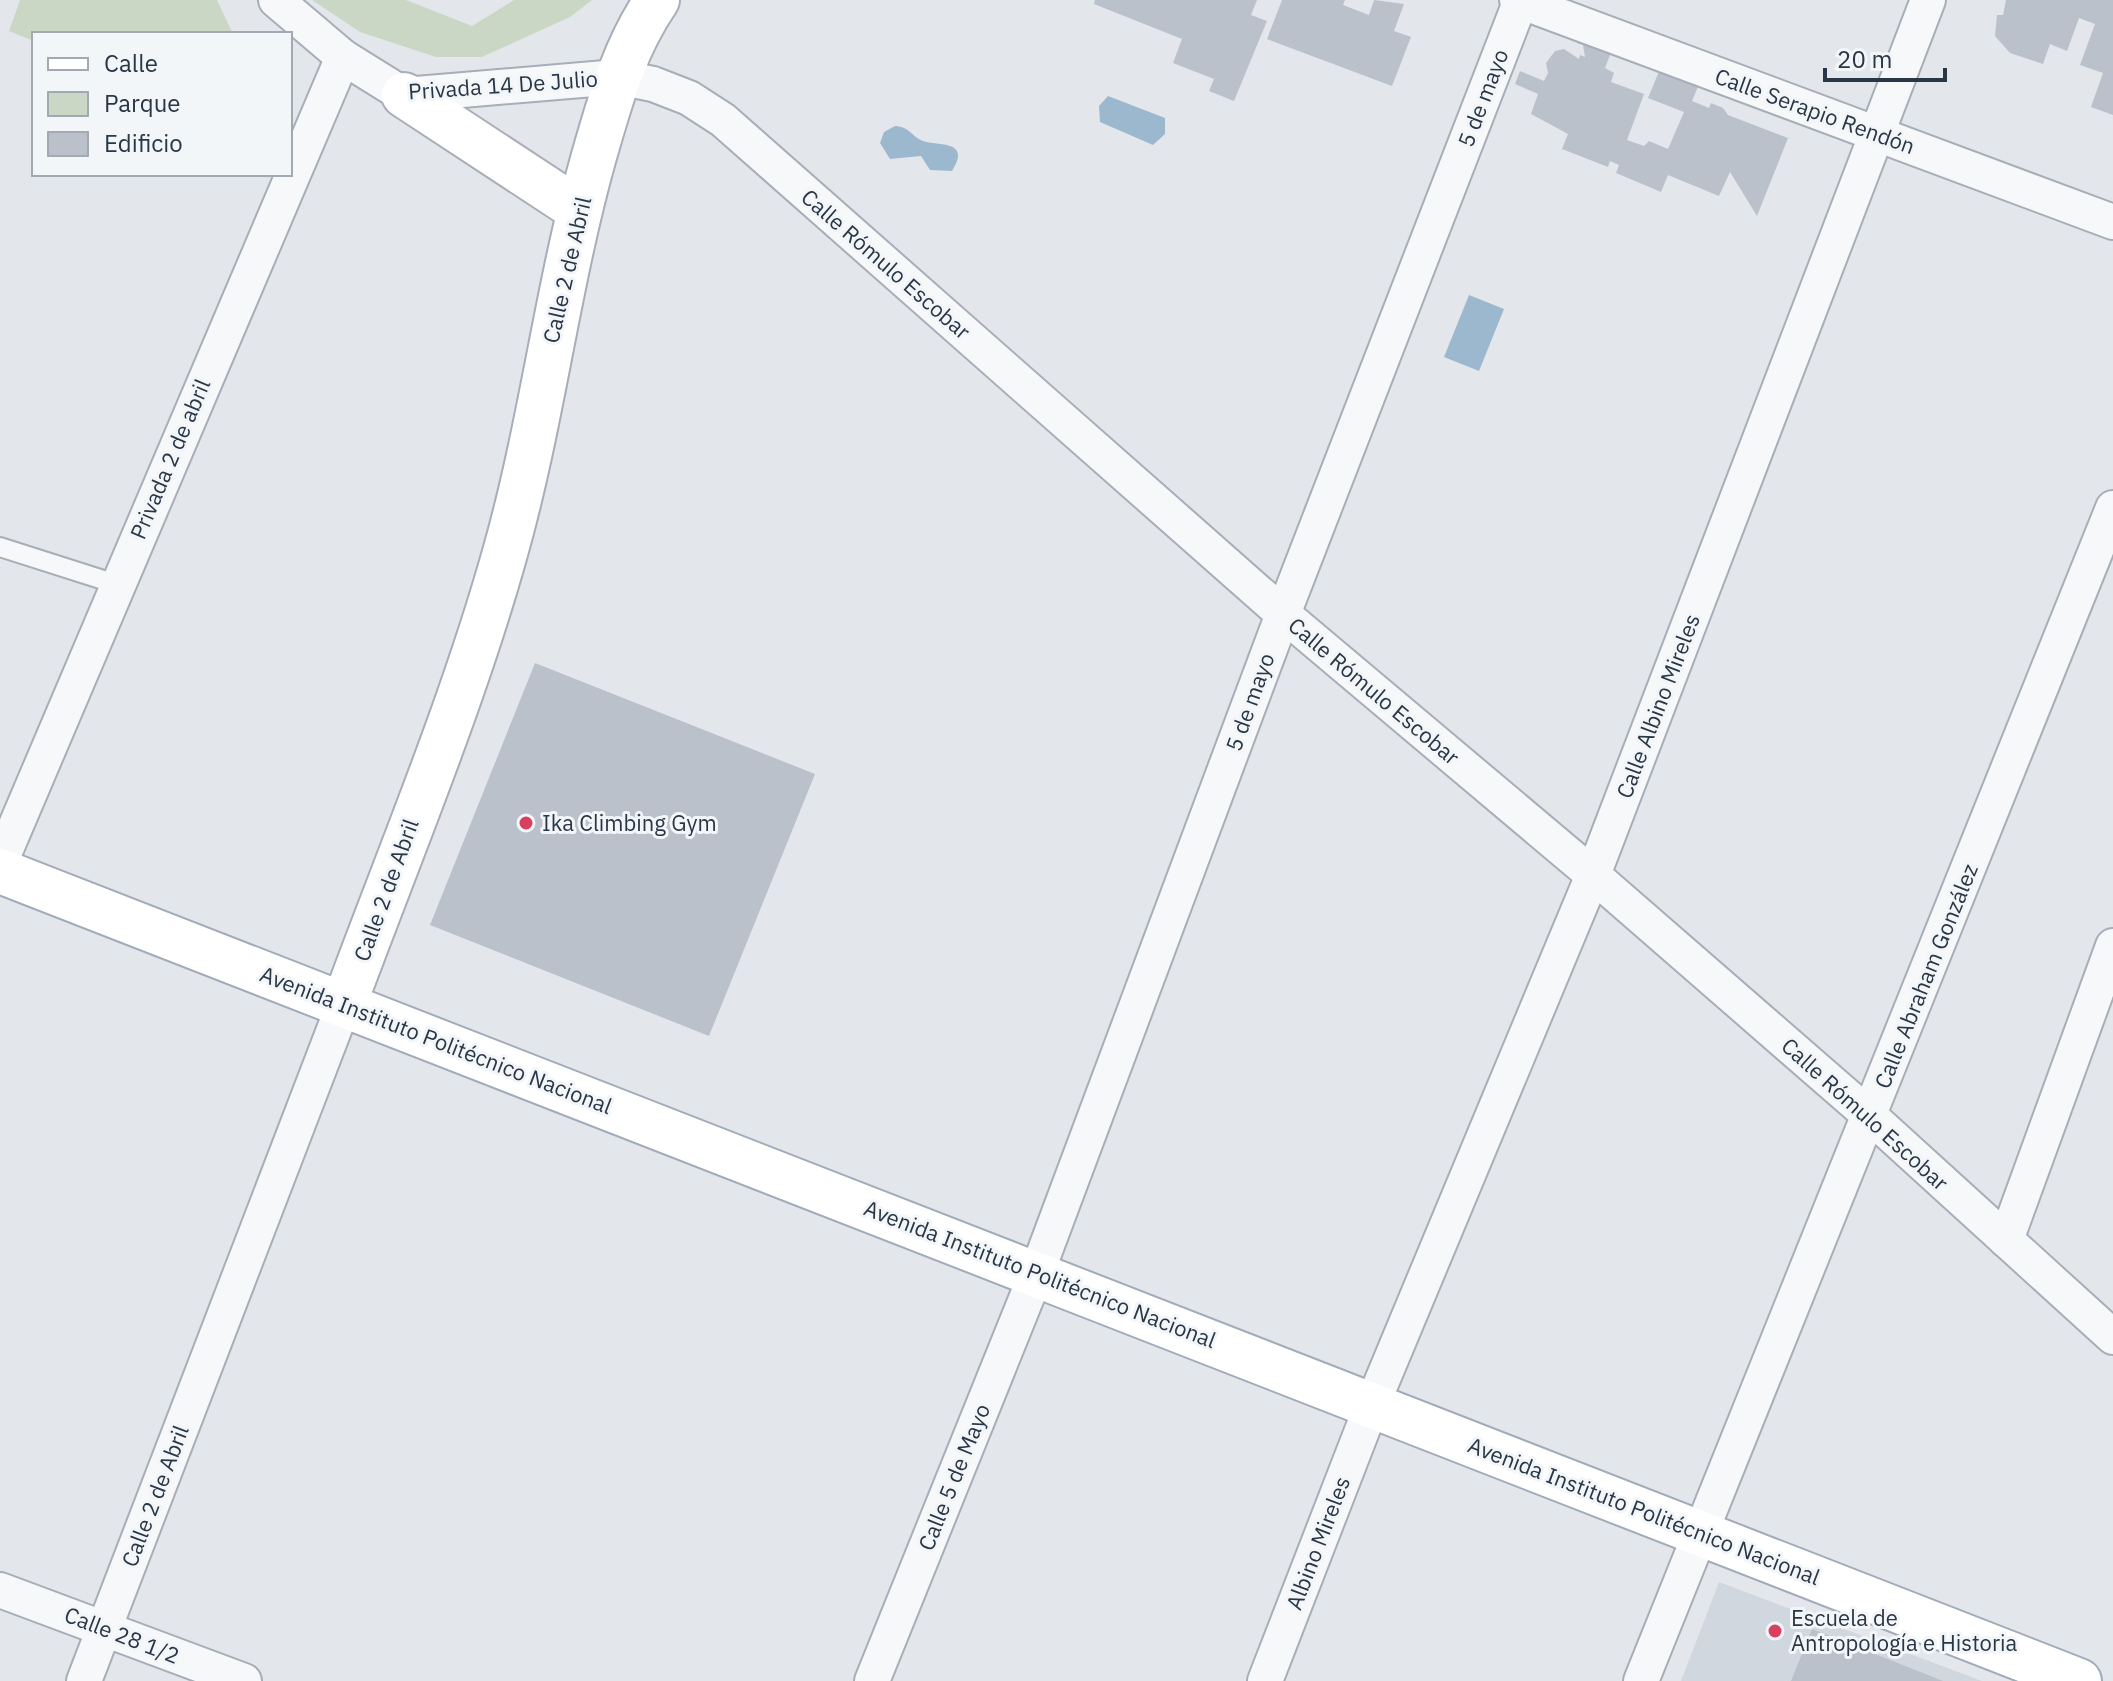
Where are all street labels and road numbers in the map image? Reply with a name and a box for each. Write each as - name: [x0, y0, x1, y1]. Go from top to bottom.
- street label: 5 de mayo: [1451, 45, 1514, 151]
- street label: Calle Serapio Rendón: [1711, 61, 1919, 160]
- street label: Privada 14 De Julio: [407, 63, 599, 106]
- street label: Calle Rómulo Escobar: [796, 182, 977, 345]
- street label: Calle 2 de Abril: [536, 194, 597, 346]
- street label: Privada 2 de abril: [123, 374, 216, 543]
- street label: Calle Rómulo Escobar: [1283, 610, 1466, 771]
- street label: Calle Albino Mireles: [1609, 610, 1706, 802]
- street label: 5 de mayo: [1218, 649, 1281, 755]
- street label: Calle 2 de Abril: [346, 815, 425, 965]
- street label: Calle Abraham González: [1867, 859, 1984, 1093]
- street label: Avenida Instituto Politécnico Nacional: [256, 959, 616, 1120]
- street label: Calle Rómulo Escobar: [1776, 1031, 1955, 1196]
- street label: Avenida Instituto Politécnico Nacional: [860, 1193, 1220, 1354]
- street label: Calle 5 de Mayo: [911, 1399, 996, 1554]
- street label: Calle 2 de Abril: [114, 1421, 195, 1571]
- street label: Avenida Instituto Politécnico Nacional: [1464, 1430, 1824, 1591]
- street label: Albino Mireles: [1279, 1472, 1356, 1614]
- street label: Calle 28 1/2: [61, 1599, 184, 1670]

